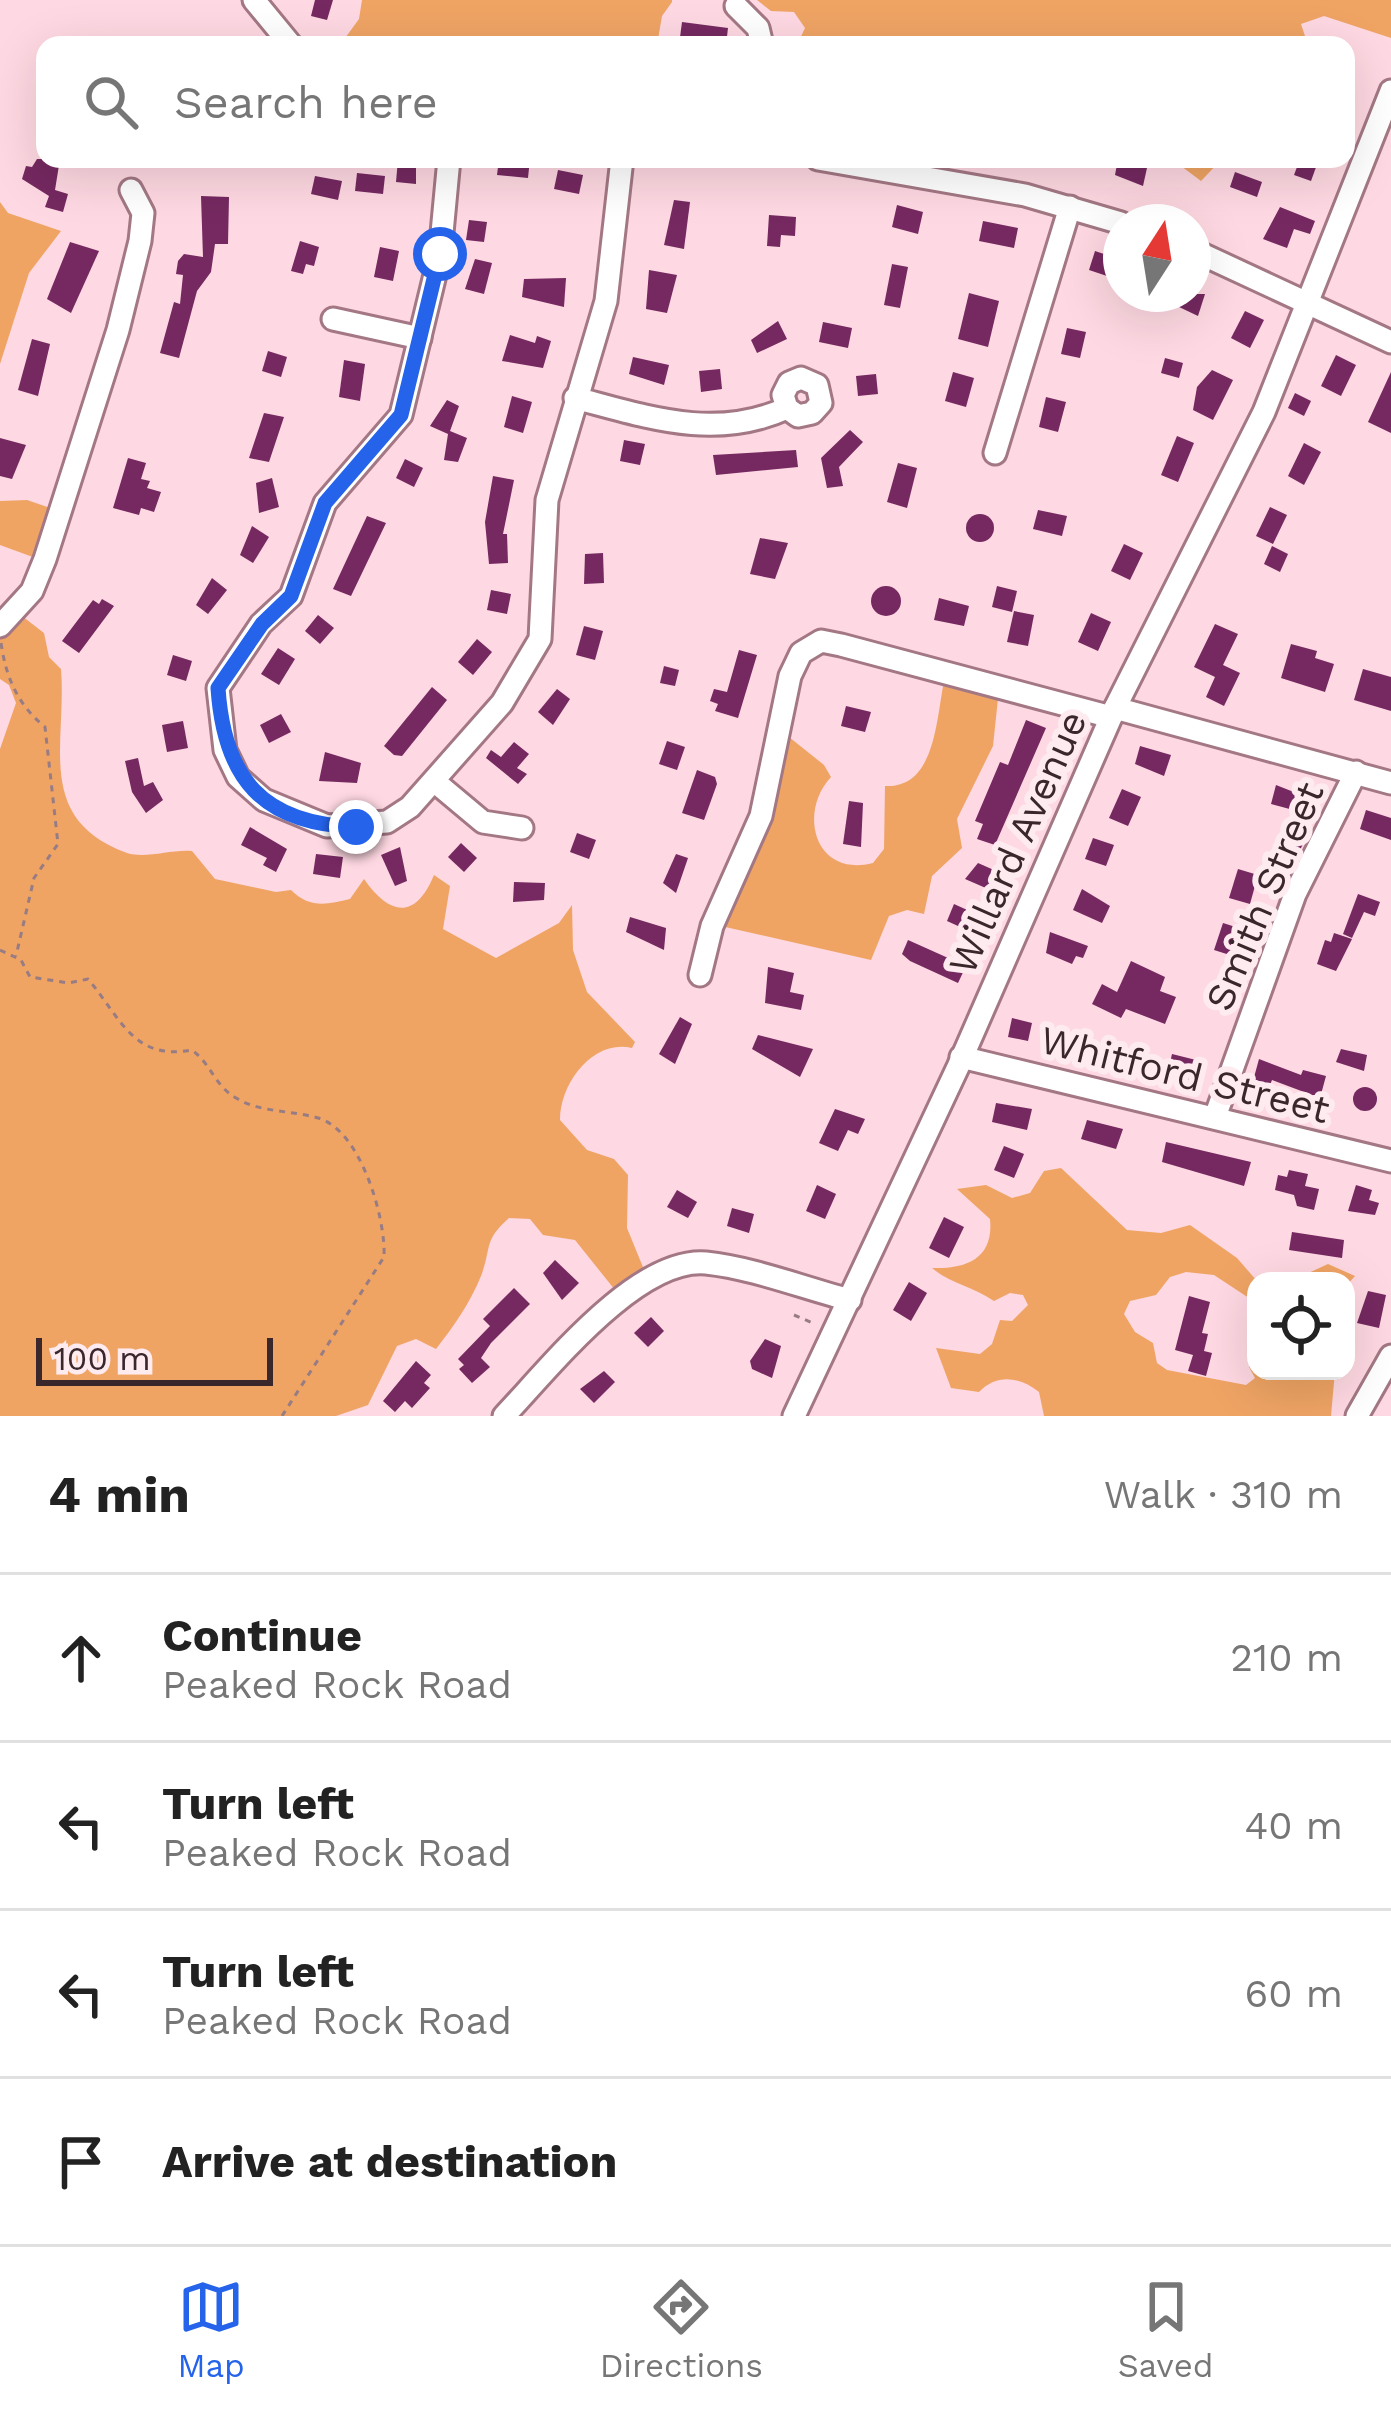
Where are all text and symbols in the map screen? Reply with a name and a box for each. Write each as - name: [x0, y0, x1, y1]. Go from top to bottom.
- search box: [36, 36, 1355, 168]
- icon: search: [78, 69, 144, 135]
- text: Search here: [174, 76, 438, 129]
- north arrow: [1103, 204, 1211, 312]
- route start: [413, 227, 467, 281]
- street label: Willard Avenue: [939, 704, 1096, 981]
- street label: Smith Street: [1196, 775, 1333, 1017]
- route end: [329, 800, 383, 854]
- street label: Whitford Street: [1036, 1017, 1334, 1132]
- map controls: [1247, 1272, 1355, 1380]
- button: locate: [1247, 1272, 1355, 1380]
- scale bar: [36, 1332, 273, 1385]
- text: 100 m: [54, 1339, 151, 1378]
- text: 4 min: [48, 1465, 190, 1524]
- text: Walk · 310 m: [1104, 1472, 1343, 1517]
- text: Continue: [162, 1609, 362, 1662]
- icon: ahead: [48, 1625, 114, 1691]
- text: 210 m: [1230, 1635, 1343, 1680]
- text: Peaked Rock Road: [162, 1662, 512, 1707]
- text: Turn left: [162, 1777, 354, 1830]
- icon: left: [48, 1793, 114, 1859]
- text: 40 m: [1244, 1803, 1343, 1848]
- text: Peaked Rock Road: [162, 1830, 512, 1875]
- text: Turn left: [162, 1945, 354, 1998]
- icon: left: [48, 1961, 114, 2027]
- text: 60 m: [1245, 1971, 1343, 2016]
- text: Peaked Rock Road: [162, 1998, 512, 2043]
- icon: arrive: [48, 2129, 114, 2195]
- text: Arrive at destination: [162, 2135, 617, 2188]
- tab: Map: [177, 2274, 245, 2385]
- tab: Directions: [600, 2274, 763, 2385]
- tab: Saved: [1118, 2274, 1214, 2385]

